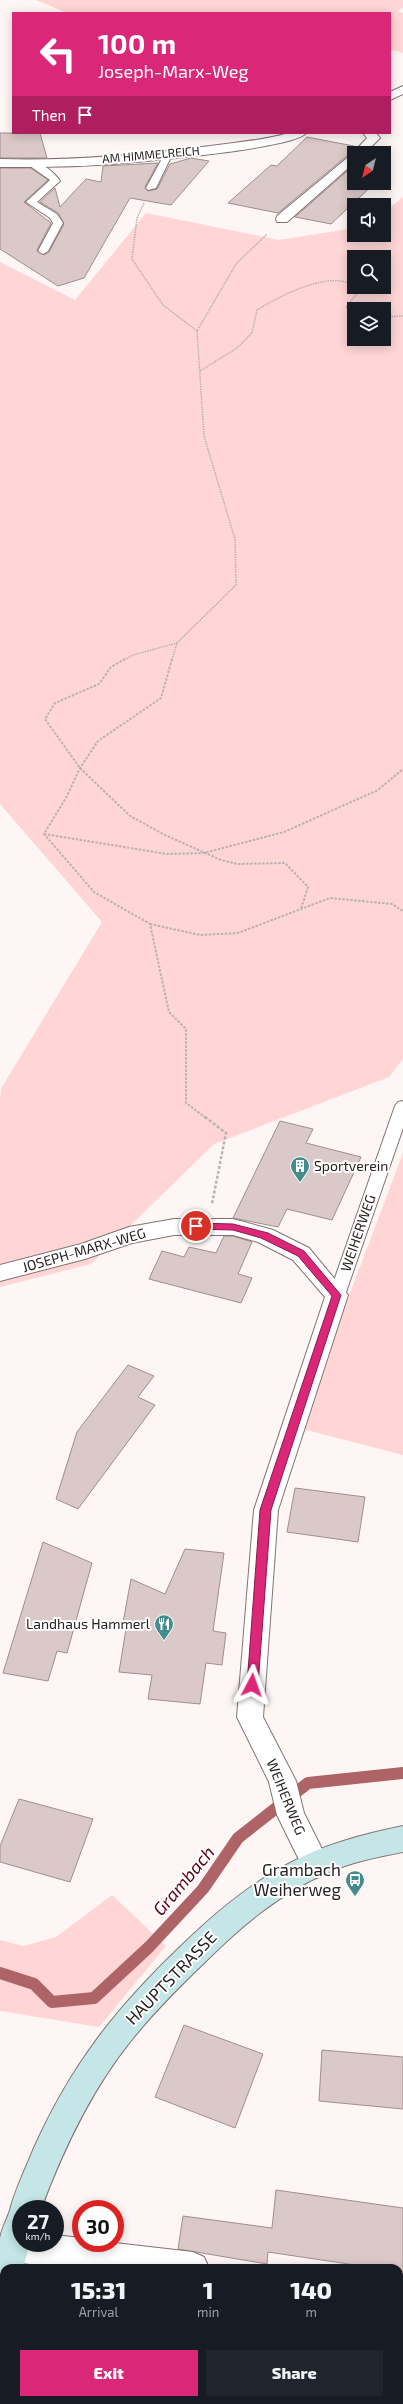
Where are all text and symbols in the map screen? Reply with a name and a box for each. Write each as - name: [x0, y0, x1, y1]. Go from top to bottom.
- text: 100 m: [98, 26, 176, 60]
- icon: left: [32, 28, 84, 80]
- text: Joseph-Marx-Weg: [98, 60, 249, 82]
- icon: arrive: [74, 104, 96, 126]
- text: Then: [32, 106, 66, 124]
- street label: AM HIMMELREICH: [102, 143, 200, 165]
- north arrow: [347, 146, 391, 190]
- map controls: [347, 146, 391, 346]
- button: sound: [347, 198, 391, 242]
- button: search: [347, 250, 391, 294]
- button: layers: [347, 302, 391, 346]
- building icon: Sportverein: [289, 1155, 311, 1183]
- place label: Sportverein: [314, 1157, 388, 1174]
- street label: WEIHERWEG: [336, 1192, 379, 1274]
- pin: [179, 1209, 213, 1243]
- icon: arrive: [185, 1215, 207, 1237]
- street label: JOSEPH-MARX-WEG: [20, 1224, 148, 1275]
- restaurant icon: Landhaus Hammerl: [153, 1613, 175, 1641]
- place label: Landhaus Hammerl: [26, 1615, 151, 1632]
- position arrow: [231, 1664, 273, 1706]
- street label: WEIHERWEG: [264, 1756, 309, 1837]
- water label: Grambach: [148, 1841, 219, 1920]
- place label: Grambach Weiherweg: [253, 1859, 342, 1900]
- bus stop icon: Grambach Weiherweg: [344, 1869, 366, 1897]
- street label: HAUPTSTRASSE: [121, 1926, 220, 2028]
- speed limit sign: 30: [72, 2200, 124, 2252]
- text: 27: [27, 2209, 49, 2233]
- text: km/h: [26, 2230, 50, 2242]
- text: 15:31: [71, 2275, 126, 2304]
- text: 1: [203, 2275, 214, 2304]
- text: 140: [290, 2275, 332, 2304]
- text: Arrival: [79, 2304, 118, 2320]
- text: min: [197, 2304, 219, 2320]
- text: m: [305, 2304, 317, 2320]
- button: Exit: [20, 2350, 198, 2396]
- button: Share: [206, 2350, 383, 2396]

